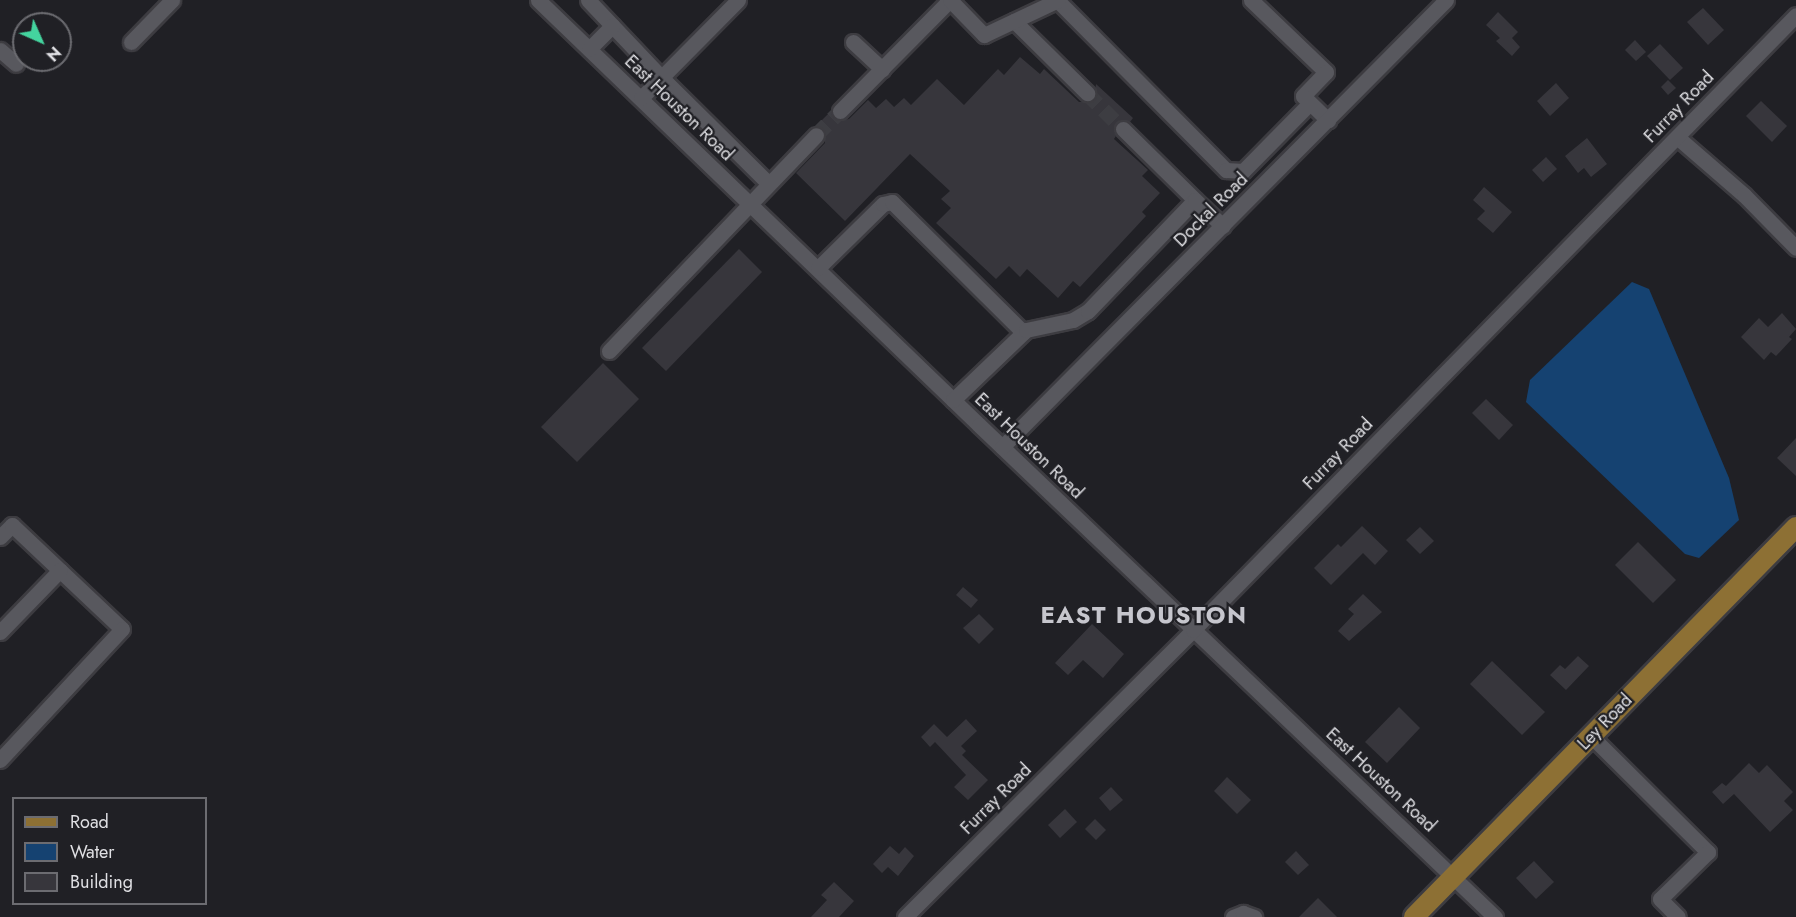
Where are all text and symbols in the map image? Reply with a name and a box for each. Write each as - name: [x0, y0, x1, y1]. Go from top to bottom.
- north arrow: [12, 12, 72, 72]
- text: N: [41, 41, 66, 66]
- street label: East Houston Road: [620, 51, 738, 165]
- street label: Furray Road: [1640, 67, 1718, 147]
- street label: Dockal Road: [1170, 169, 1252, 251]
- street label: East Houston Road: [970, 389, 1088, 503]
- street label: Furray Road: [1299, 414, 1377, 494]
- district label: EAST HOUSTON: [1040, 601, 1248, 629]
- street label: Ley Road: [1573, 690, 1637, 754]
- street label: East Houston Road: [1321, 723, 1441, 837]
- street label: Furray Road: [956, 759, 1036, 839]
- legend: [12, 797, 207, 905]
- text: Road: [70, 809, 109, 835]
- text: Water: [70, 839, 114, 865]
- text: Building: [70, 869, 133, 895]

